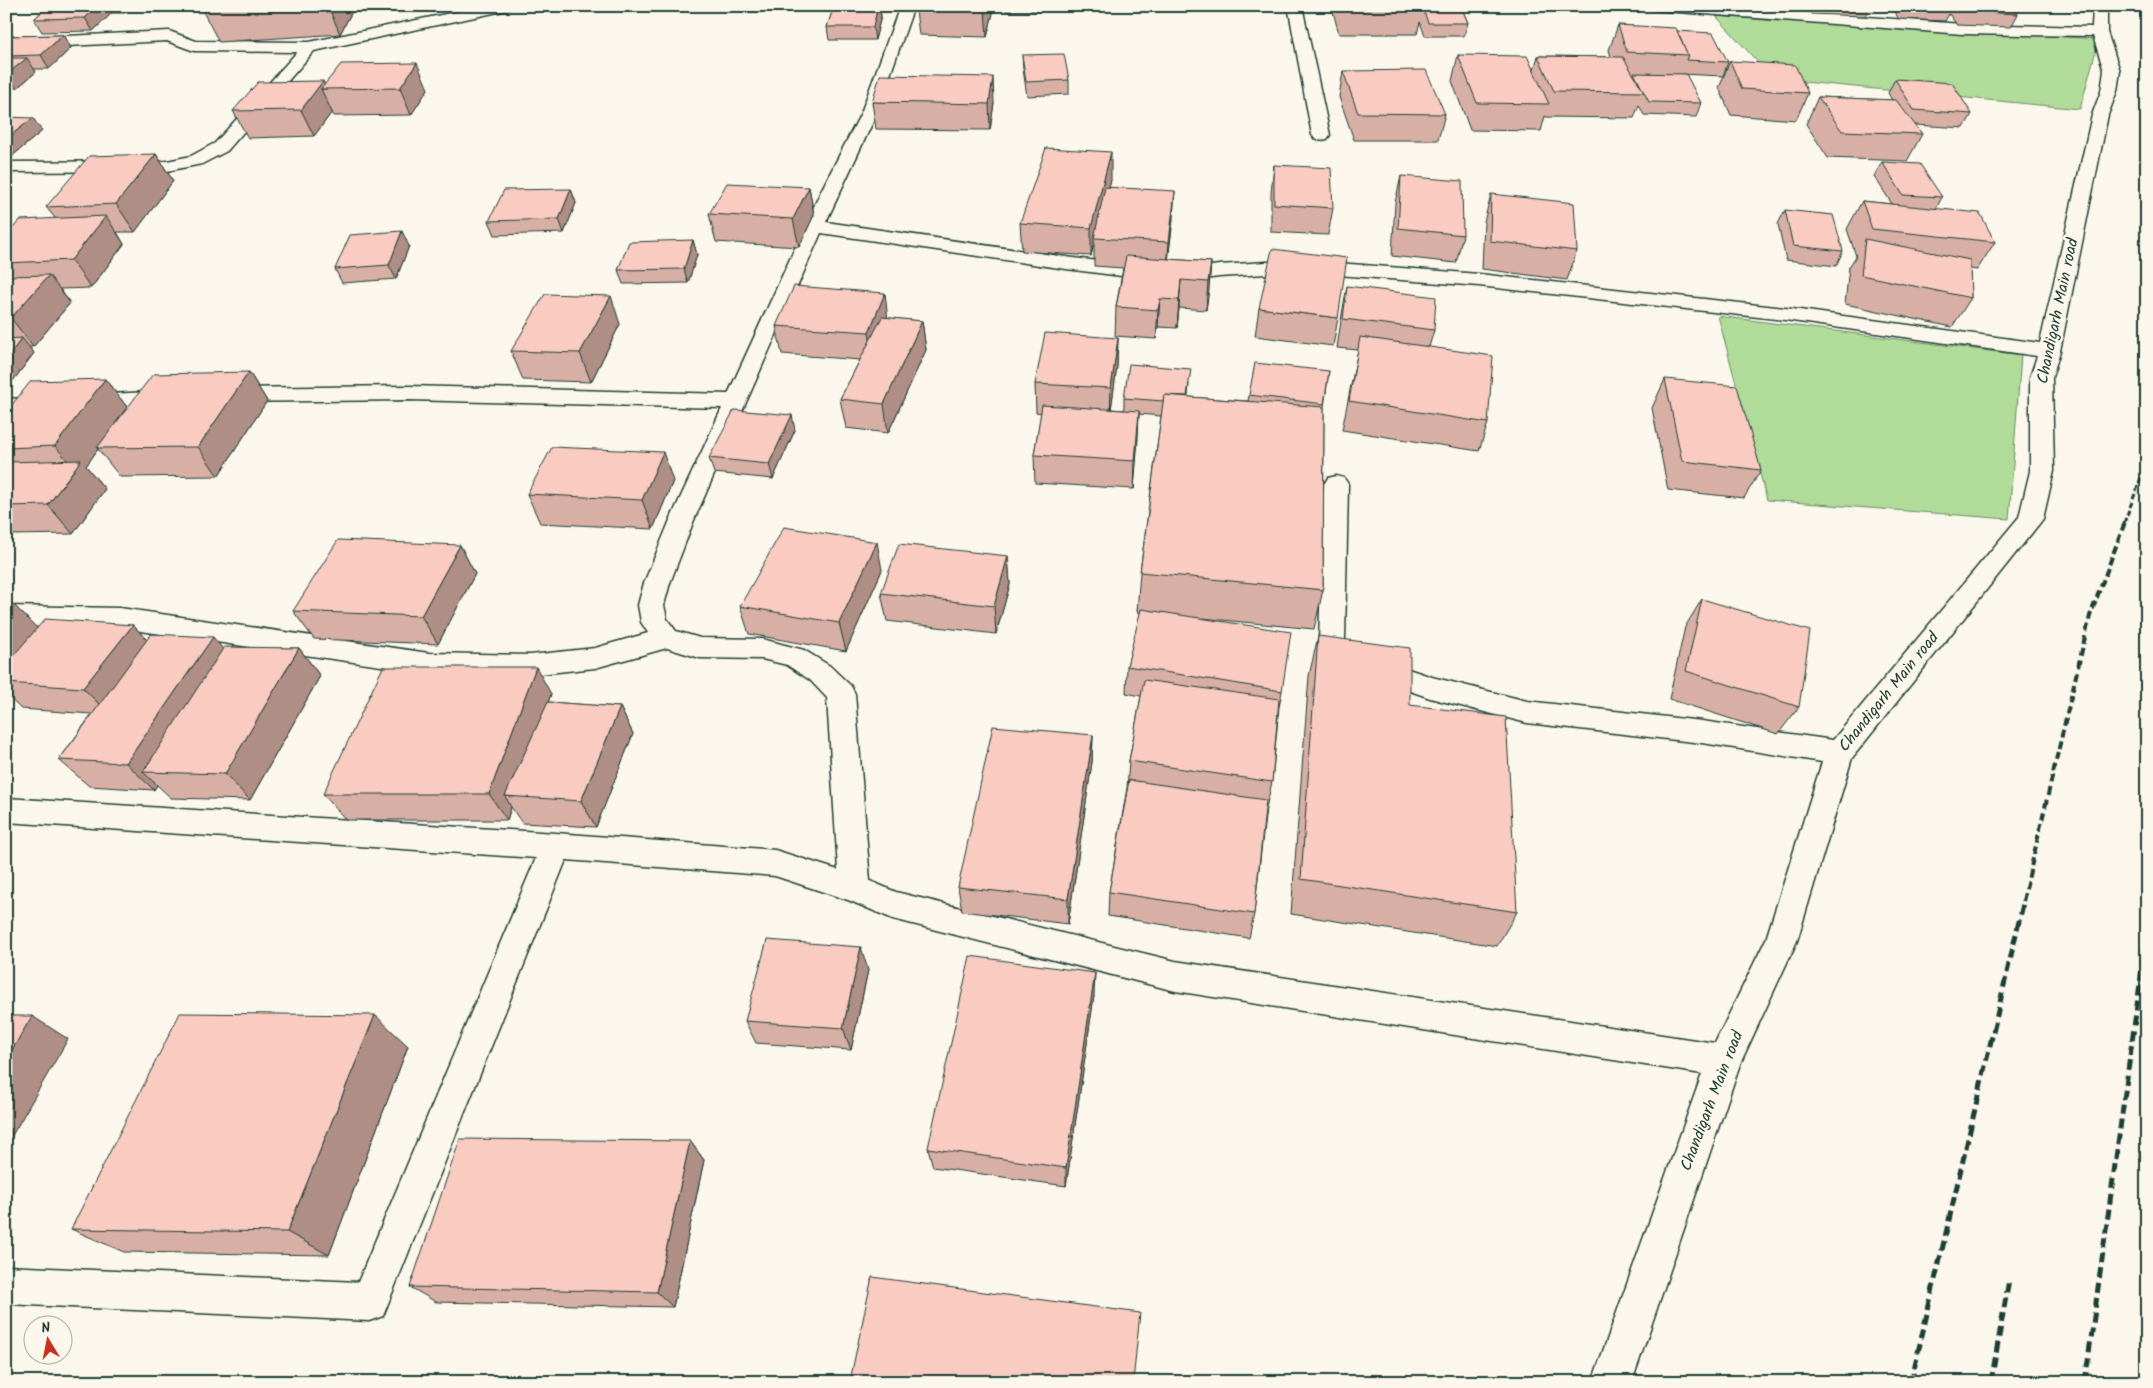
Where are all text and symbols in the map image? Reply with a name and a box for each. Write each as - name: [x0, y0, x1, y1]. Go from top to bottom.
- street label: Chandigarh Main road: [2030, 235, 2086, 386]
- street label: Chandigarh Main road: [1833, 626, 1946, 757]
- street label: Chandigarh Main road: [1674, 1026, 1751, 1175]
- north arrow: [22, 1316, 72, 1366]
- text: N: [40, 1317, 52, 1340]

